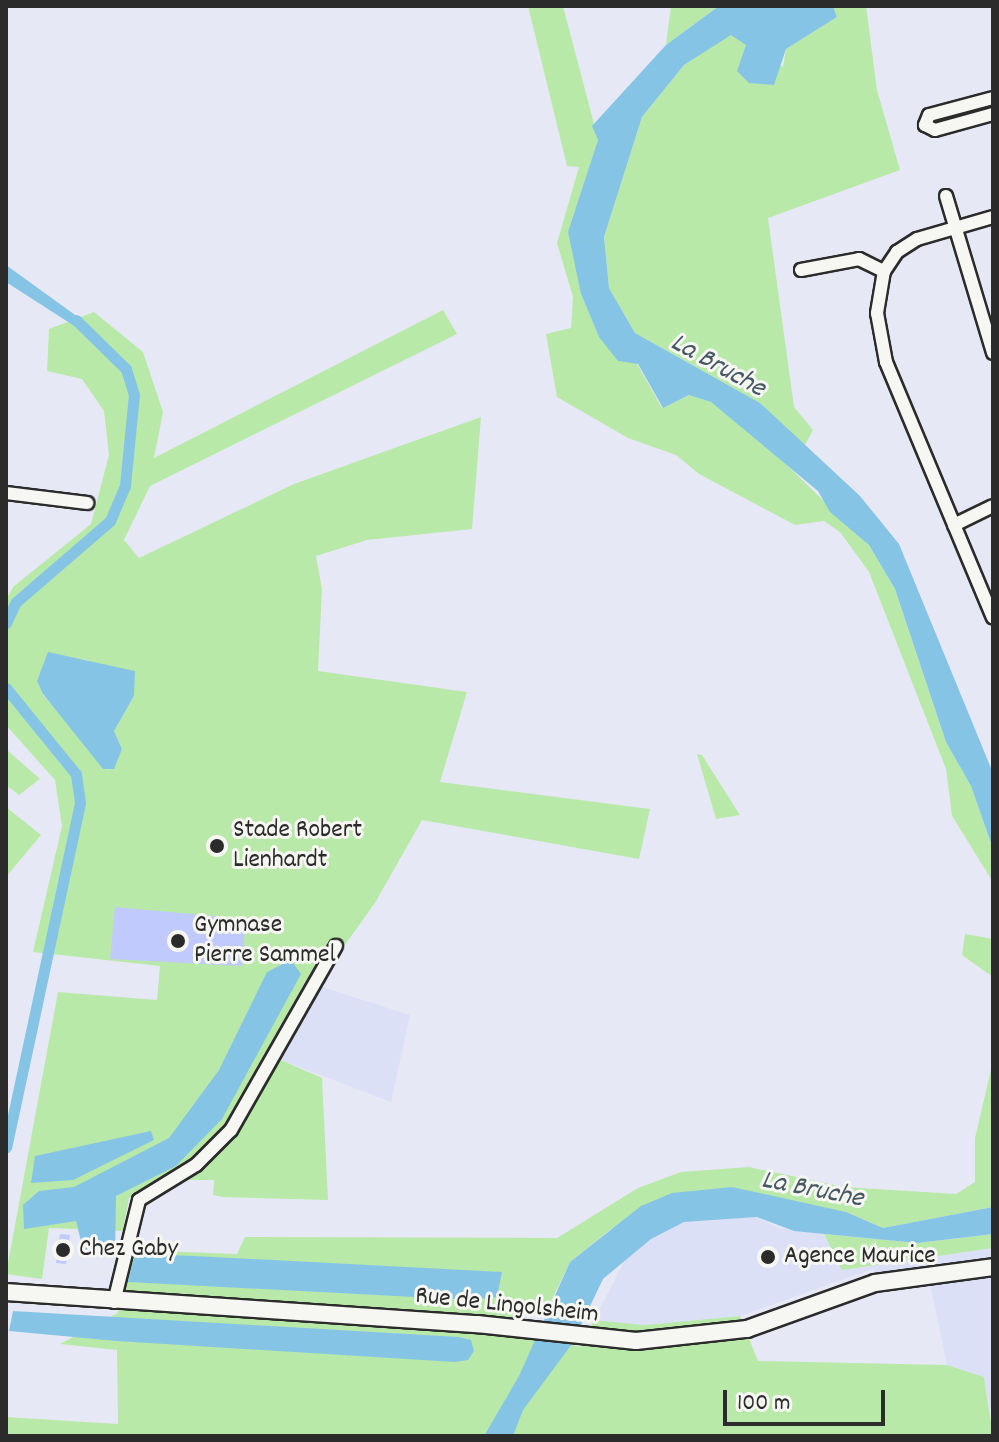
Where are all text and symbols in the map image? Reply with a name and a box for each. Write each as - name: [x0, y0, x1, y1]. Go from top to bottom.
- water label: La Bruche: [664, 327, 770, 407]
- place label: Stade Robert Lienhardt: [233, 815, 362, 876]
- marker: Stade Robert Lienhardt: [208, 837, 226, 855]
- place label: Gymnase Pierre Sammel: [194, 910, 336, 972]
- marker: Gymnase Pierre Sammel: [169, 932, 187, 950]
- water label: La Bruche: [758, 1165, 866, 1217]
- place label: Chez Gaby: [79, 1234, 178, 1266]
- marker: Chez Gaby: [54, 1241, 72, 1259]
- place label: Agence Maurice: [784, 1241, 936, 1273]
- marker: Agence Maurice: [759, 1248, 777, 1266]
- street label: Rue de Lingolsheim: [414, 1281, 600, 1331]
- scale bar: [727, 1374, 889, 1424]
- text: 100 m: [737, 1387, 790, 1421]

